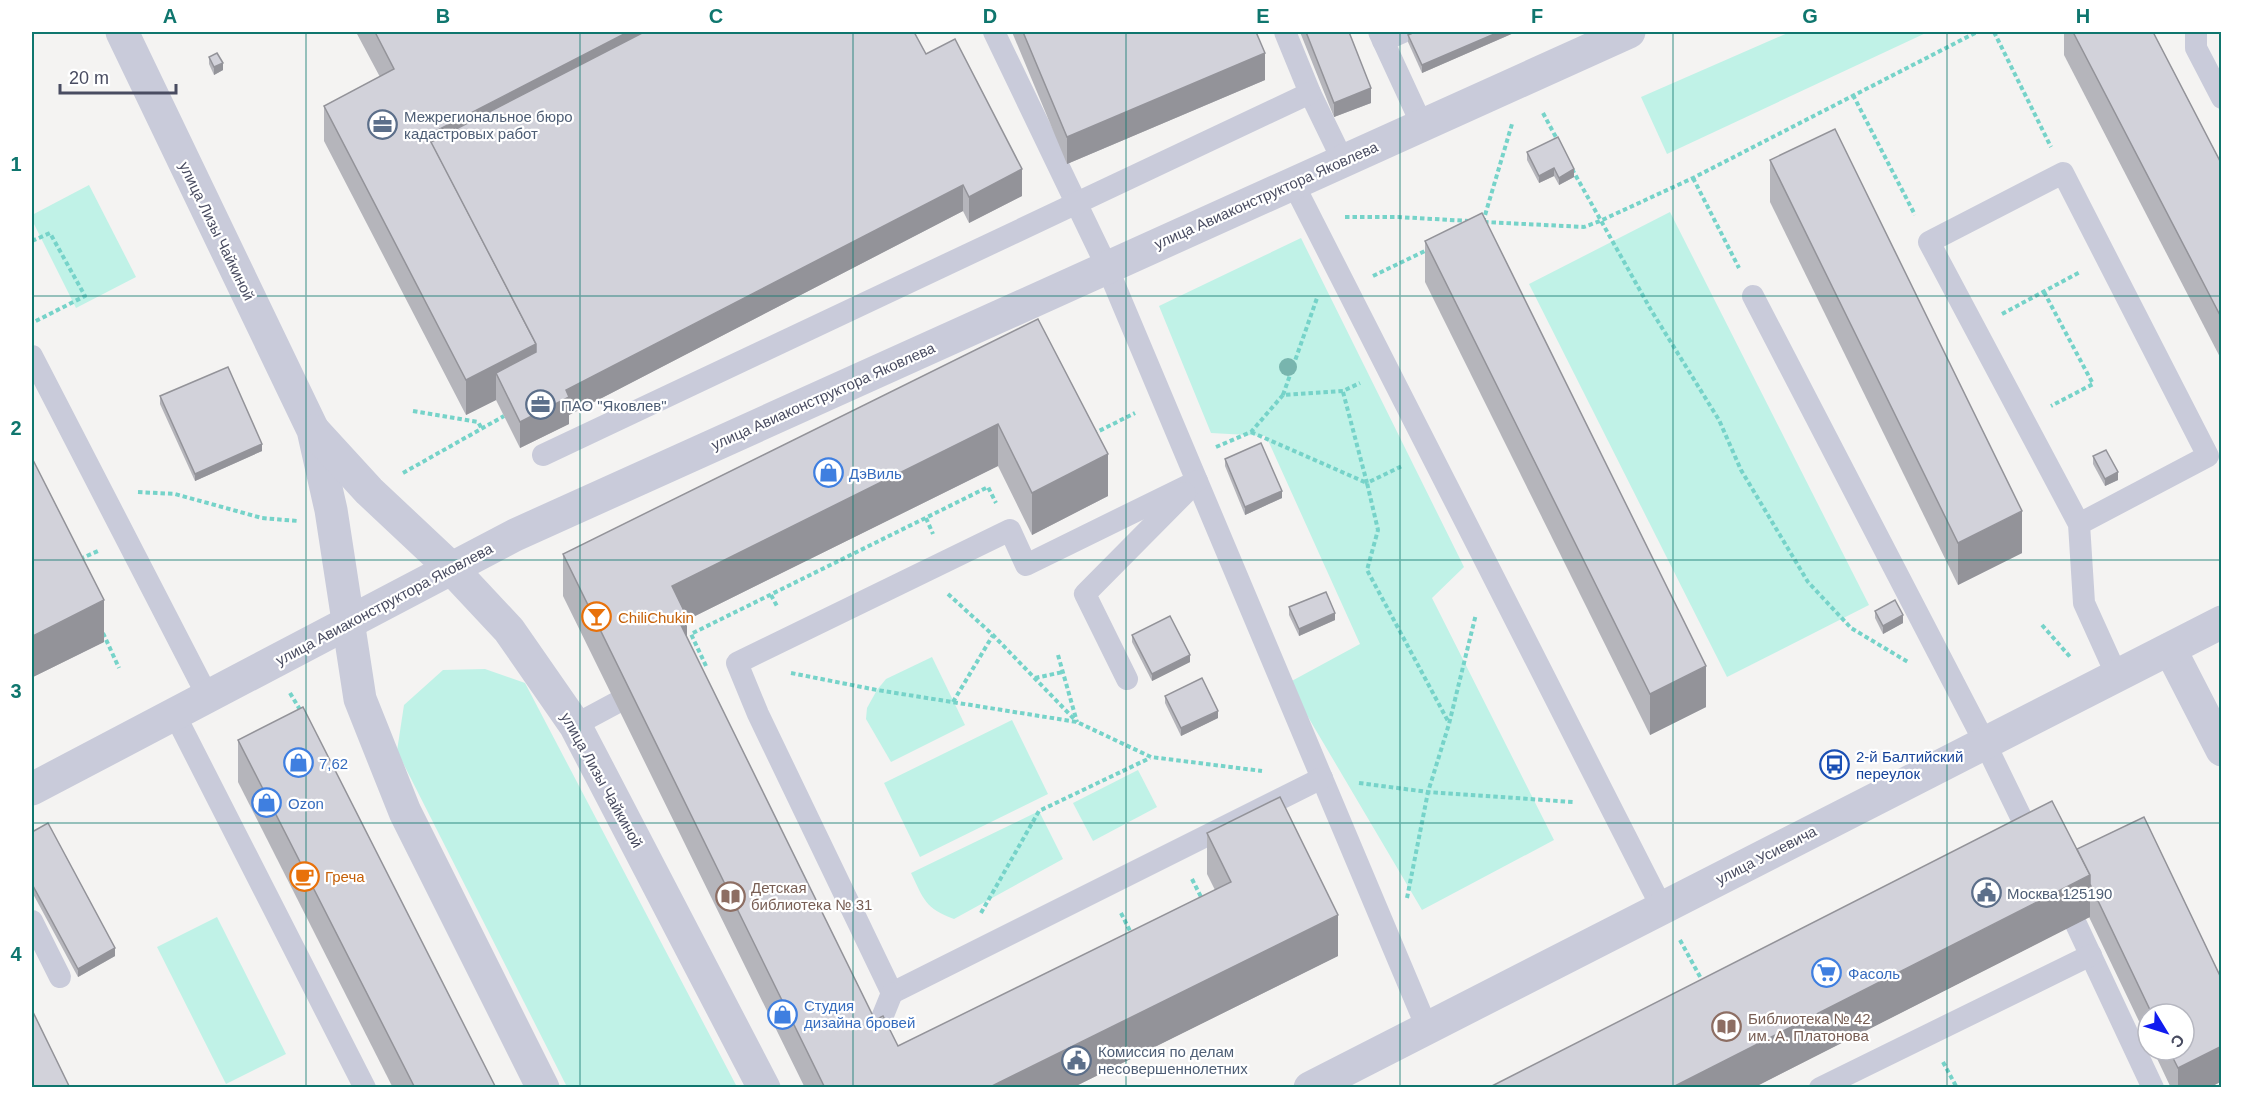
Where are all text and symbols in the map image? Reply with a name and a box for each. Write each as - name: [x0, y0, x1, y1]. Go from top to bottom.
- text: A: [163, 5, 177, 27]
- text: B: [436, 5, 450, 27]
- text: C: [709, 5, 723, 27]
- text: D: [983, 5, 997, 27]
- text: E: [1256, 5, 1270, 27]
- text: F: [1531, 5, 1543, 27]
- text: G: [1802, 5, 1818, 27]
- text: H: [2076, 5, 2090, 27]
- scale bar: [60, 57, 176, 95]
- text: 20 m: [69, 68, 109, 88]
- place label: Межрегиональное бюро кадастровых работ: [404, 108, 573, 142]
- office icon: Межрегиональное бюро кадастровых работ: [367, 109, 399, 141]
- street label: улица Авиаконструктора Яковлева: [1152, 138, 1381, 252]
- text: 1: [10, 153, 22, 175]
- street label: улица Лизы Чайкиной: [176, 159, 258, 303]
- street label: улица Авиаконструктора Яковлева: [709, 339, 938, 453]
- office icon: ПАО "Яковлев": [524, 389, 556, 421]
- place label: ПАО "Яковлев": [561, 397, 667, 414]
- text: 2: [10, 417, 22, 439]
- shop icon: ДэВиль: [812, 457, 844, 489]
- place label: ДэВиль: [849, 465, 902, 482]
- street label: улица Авиаконструктора Яковлева: [273, 539, 496, 669]
- bar icon: ChiliChukin: [581, 601, 613, 633]
- place label: ChiliChukin: [618, 609, 694, 626]
- text: 3: [10, 680, 22, 702]
- street label: улица Лизы Чайкиной: [558, 709, 646, 851]
- shop icon: 7,62: [282, 747, 314, 779]
- place label: 2-й Балтийский переулок: [1856, 748, 1963, 782]
- bus stop icon: 2-й Балтийский переулок: [1819, 749, 1851, 781]
- place label: 7,62: [319, 755, 348, 772]
- shop icon: Ozon: [251, 787, 283, 819]
- place label: Ozon: [288, 795, 324, 812]
- street label: улица Усиевича: [1713, 822, 1820, 888]
- cafe icon: Греча: [288, 860, 320, 892]
- place label: Греча: [325, 868, 365, 885]
- public building icon: Москва 125190: [1970, 877, 2002, 909]
- place label: Детская библиотека № 31: [751, 879, 872, 913]
- library icon: Детская библиотека № 31: [714, 880, 746, 912]
- place label: Москва 125190: [2007, 885, 2112, 902]
- text: 4: [10, 943, 22, 965]
- supermarket icon: Фасоль: [1811, 957, 1843, 989]
- place label: Фасоль: [1848, 965, 1900, 982]
- place label: Студия дизайна бровей: [804, 997, 915, 1031]
- shop icon: Студия дизайна бровей: [767, 998, 799, 1030]
- north arrow: [2136, 1002, 2196, 1062]
- place label: Библиотека № 42 им. А. Платонова: [1748, 1010, 1871, 1044]
- library icon: Библиотека № 42 им. А. Платонова: [1711, 1011, 1743, 1043]
- text: С: [2167, 1031, 2188, 1051]
- place label: Комиссия по делам несовершеннолетних: [1098, 1043, 1248, 1077]
- public building icon: Комиссия по делам несовершеннолетних: [1061, 1044, 1093, 1076]

